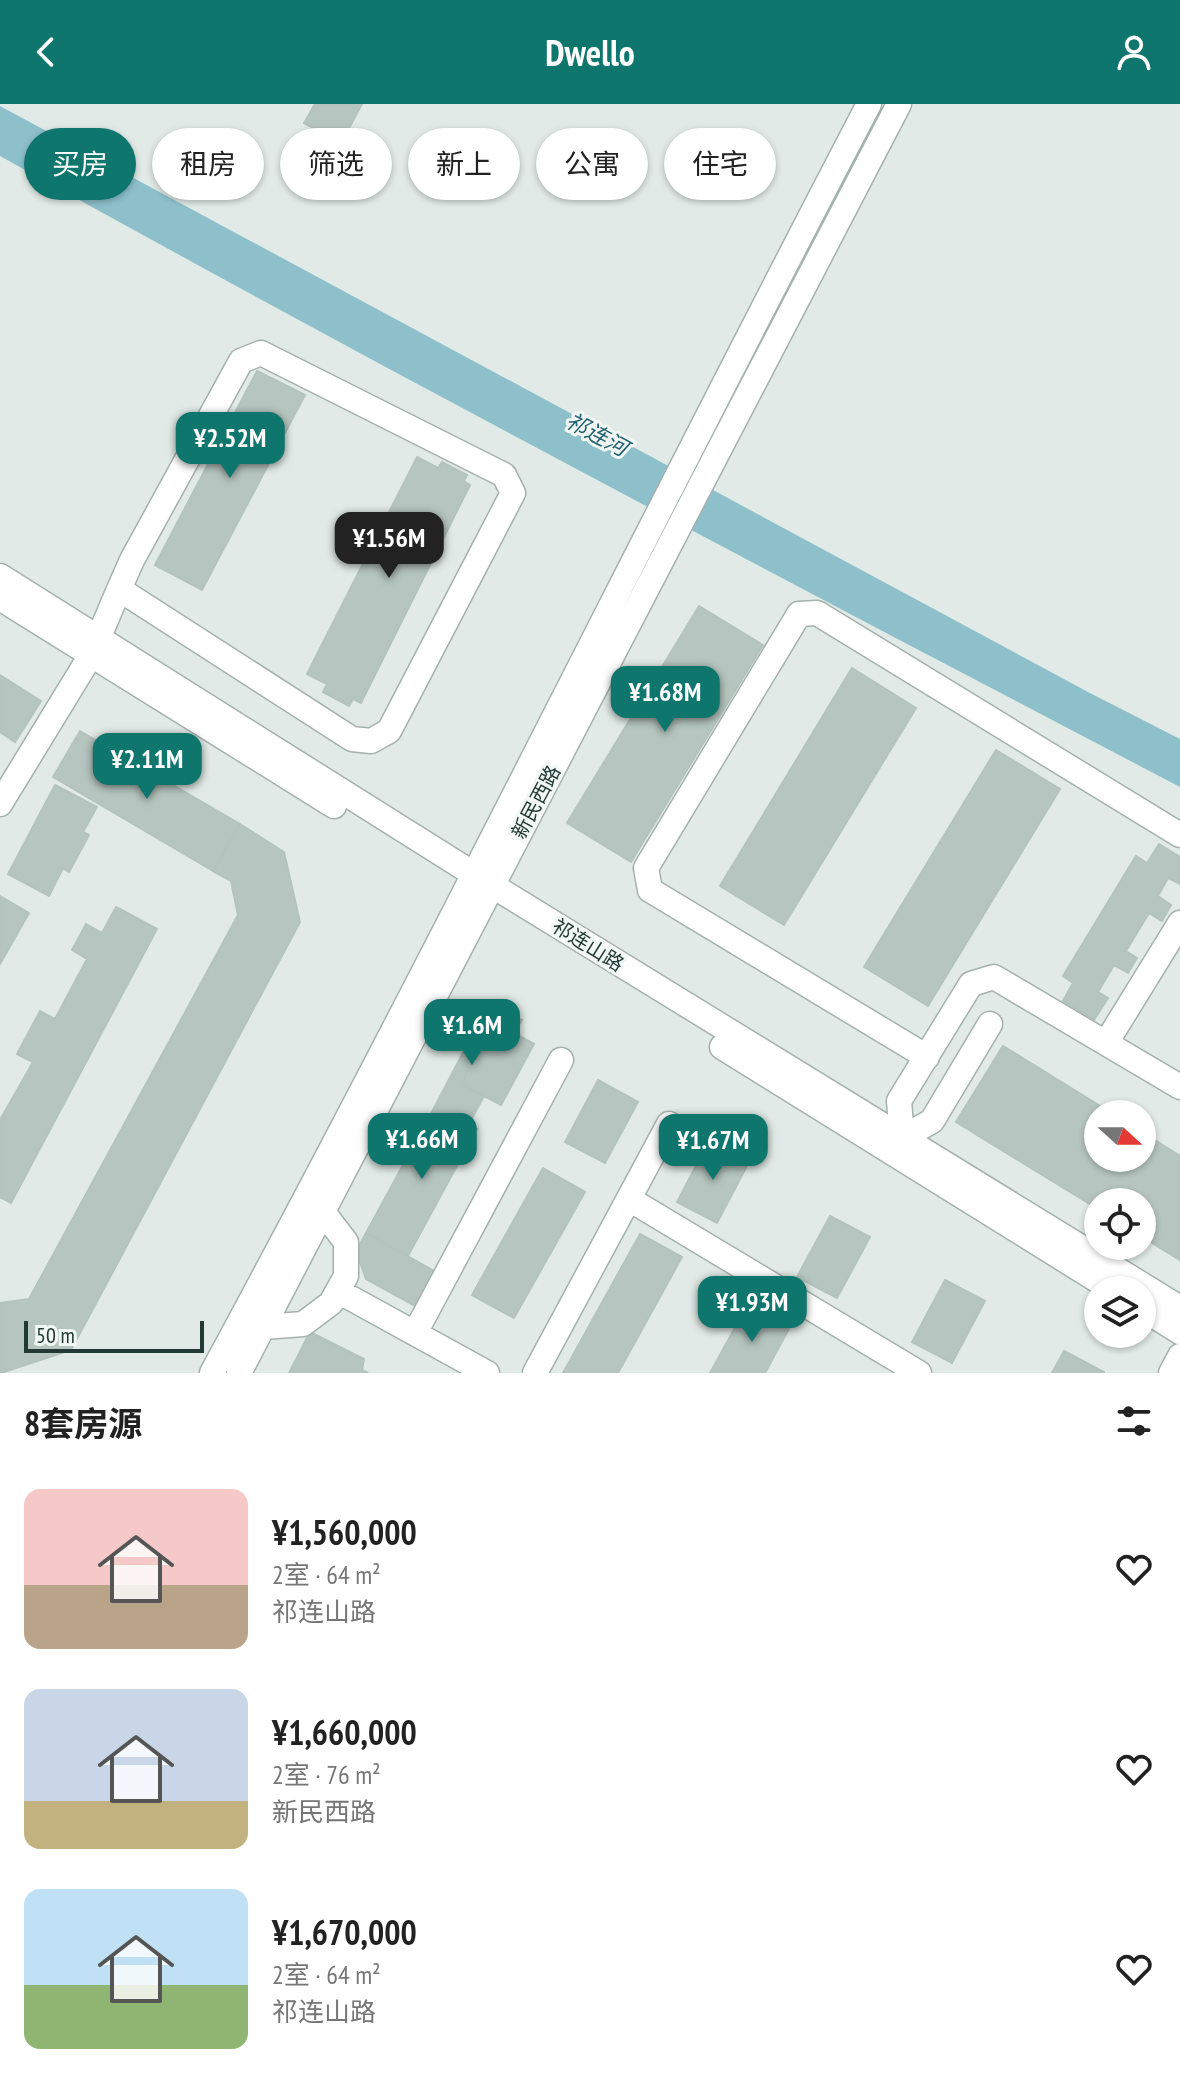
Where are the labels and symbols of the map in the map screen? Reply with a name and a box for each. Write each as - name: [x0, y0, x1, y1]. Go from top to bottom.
- water label: 祁连河: [561, 406, 636, 464]
- pin: ¥2.52M: [165, 412, 295, 480]
- pin: ¥1.56M: [324, 512, 454, 580]
- pin: ¥1.68M: [600, 666, 730, 734]
- pin: ¥2.11M: [82, 733, 212, 801]
- street label: 新民西路: [506, 761, 566, 843]
- street label: 祁连山路: [547, 913, 629, 977]
- pin: ¥1.6M: [416, 999, 528, 1067]
- north arrow: [1084, 1100, 1156, 1172]
- pin: ¥1.66M: [357, 1113, 487, 1181]
- pin: ¥1.67M: [648, 1114, 778, 1182]
- pin: ¥1.93M: [687, 1276, 817, 1344]
- scale bar: [24, 1317, 204, 1353]

